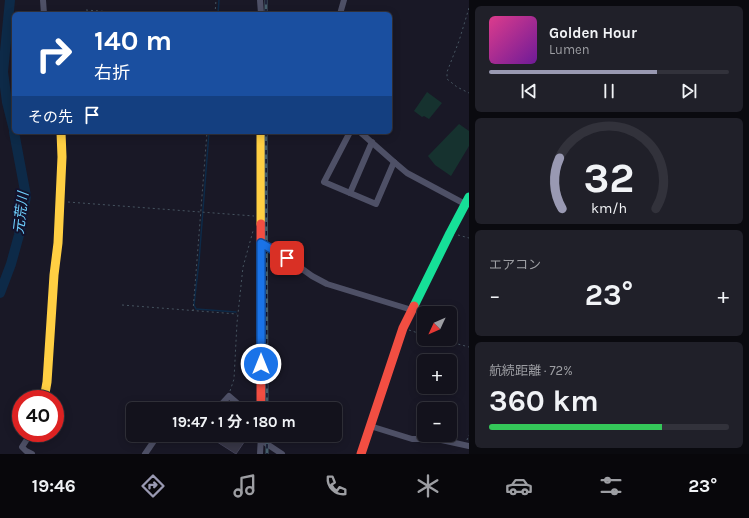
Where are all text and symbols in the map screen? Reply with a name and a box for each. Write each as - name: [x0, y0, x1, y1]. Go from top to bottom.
- text: 140 m: [94, 24, 172, 57]
- text: Golden Hour: [549, 24, 637, 42]
- icon: right: [28, 28, 80, 80]
- text: Lumen: [549, 42, 590, 57]
- text: 右折: [94, 62, 130, 84]
- icon: previous: [518, 80, 540, 102]
- icon: pause: [598, 80, 620, 102]
- icon: next: [678, 80, 700, 102]
- icon: arrive: [81, 104, 103, 126]
- text: その先: [28, 108, 73, 126]
- text: 32: [583, 154, 635, 202]
- water label: 元荒川: [10, 189, 32, 235]
- text: km/h: [591, 200, 627, 217]
- pin: [270, 241, 304, 275]
- icon: arrive: [276, 247, 298, 269]
- text: エアコン: [489, 257, 541, 272]
- text: 23°: [585, 277, 633, 313]
- text: −: [489, 283, 501, 309]
- text: +: [717, 283, 729, 309]
- north arrow: [417, 306, 457, 346]
- map controls: [417, 306, 457, 442]
- position arrow: [240, 343, 282, 385]
- button: +: [417, 354, 457, 394]
- text: 航続距離 · 72%: [489, 363, 573, 378]
- text: 360 km: [489, 383, 599, 419]
- speed limit sign: 40: [12, 390, 64, 442]
- button: −: [417, 402, 457, 442]
- text: 19:47 · 1 分 · 180 m: [172, 413, 296, 431]
- icon: directions: [139, 472, 167, 500]
- icon: music: [231, 472, 259, 500]
- icon: phone: [322, 472, 350, 500]
- icon: climate: [414, 472, 442, 500]
- icon: car: [505, 472, 533, 500]
- icon: filters: [597, 472, 625, 500]
- text: 19:46: [32, 475, 76, 497]
- text: 23°: [688, 475, 717, 497]

